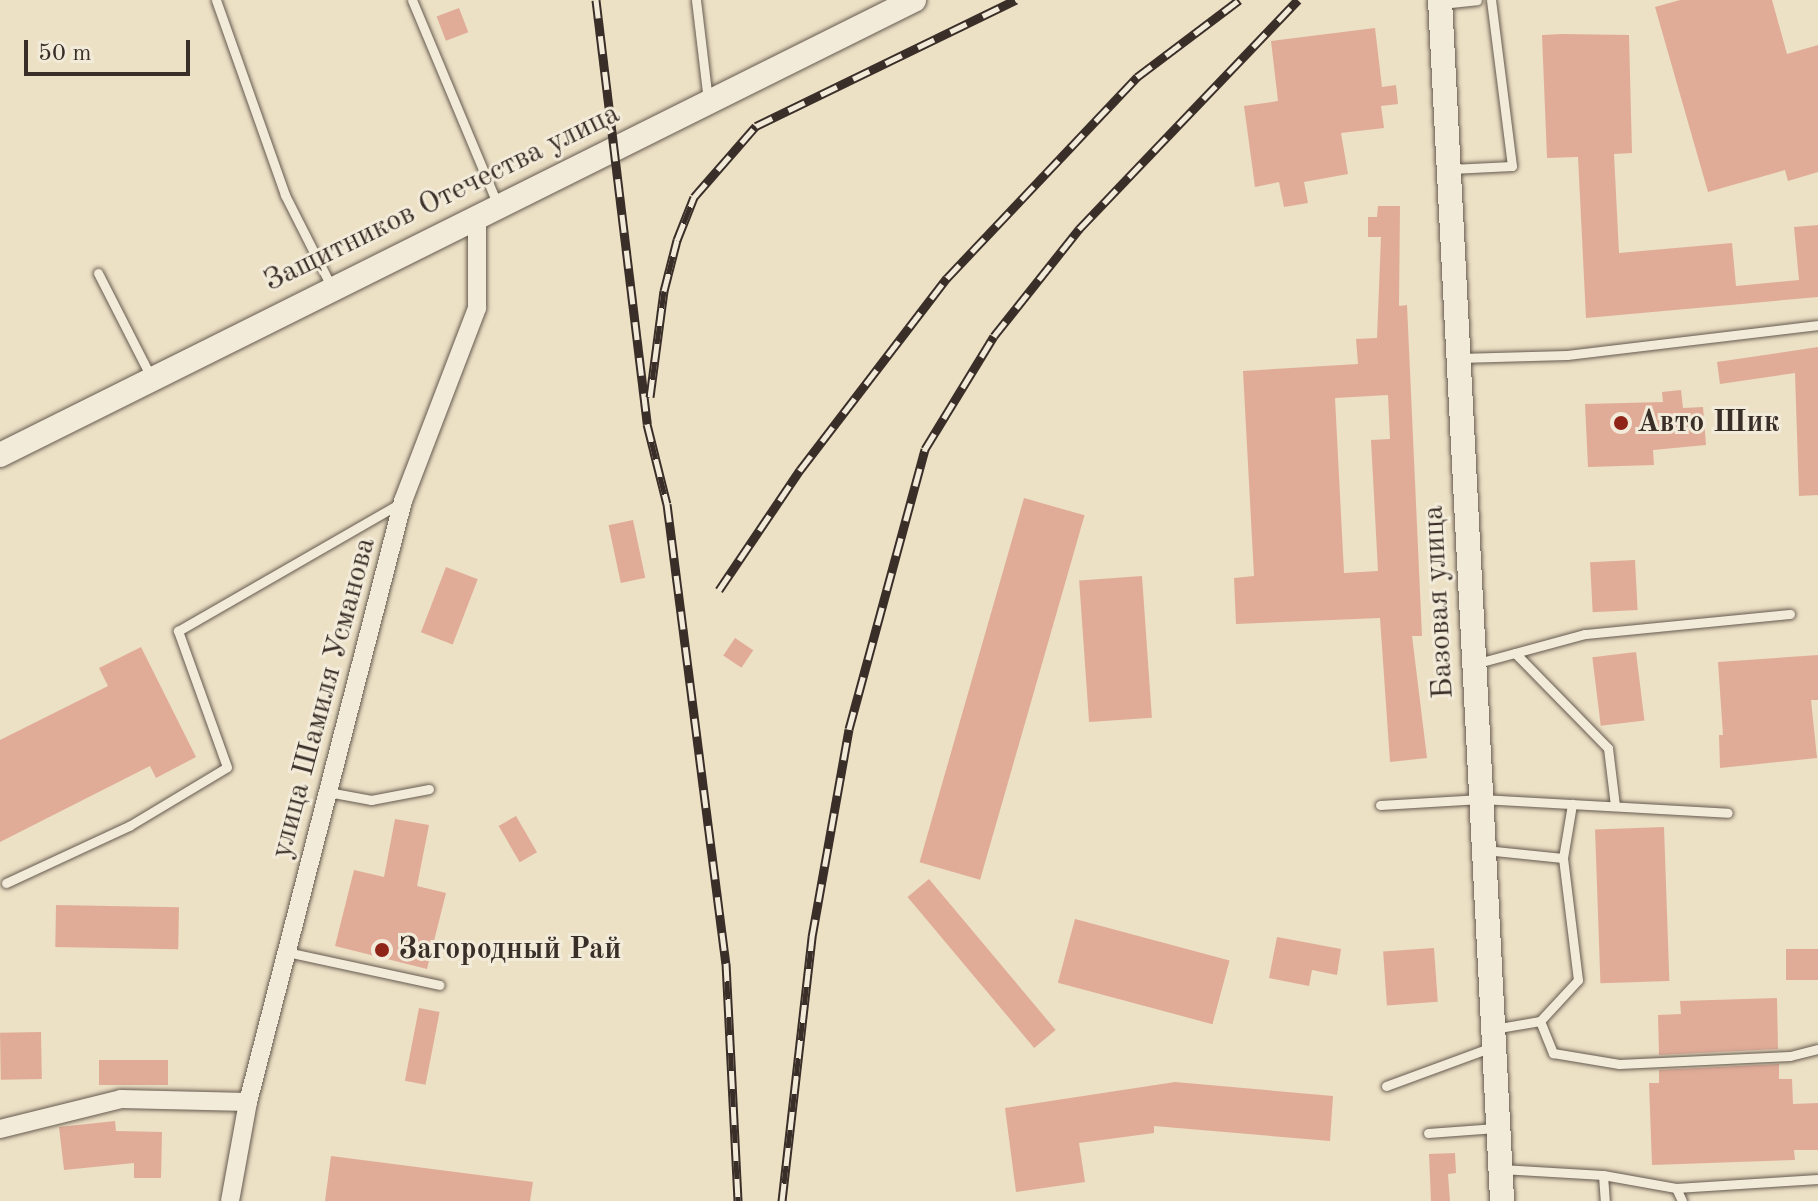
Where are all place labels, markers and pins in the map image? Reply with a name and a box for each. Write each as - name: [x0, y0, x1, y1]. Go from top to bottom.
- place label: Авто Шик: [1637, 405, 1780, 441]
- marker: Авто Шик: [1612, 414, 1630, 432]
- place label: Загородный Рай: [398, 932, 621, 968]
- marker: Загородный Рай: [373, 941, 391, 959]

